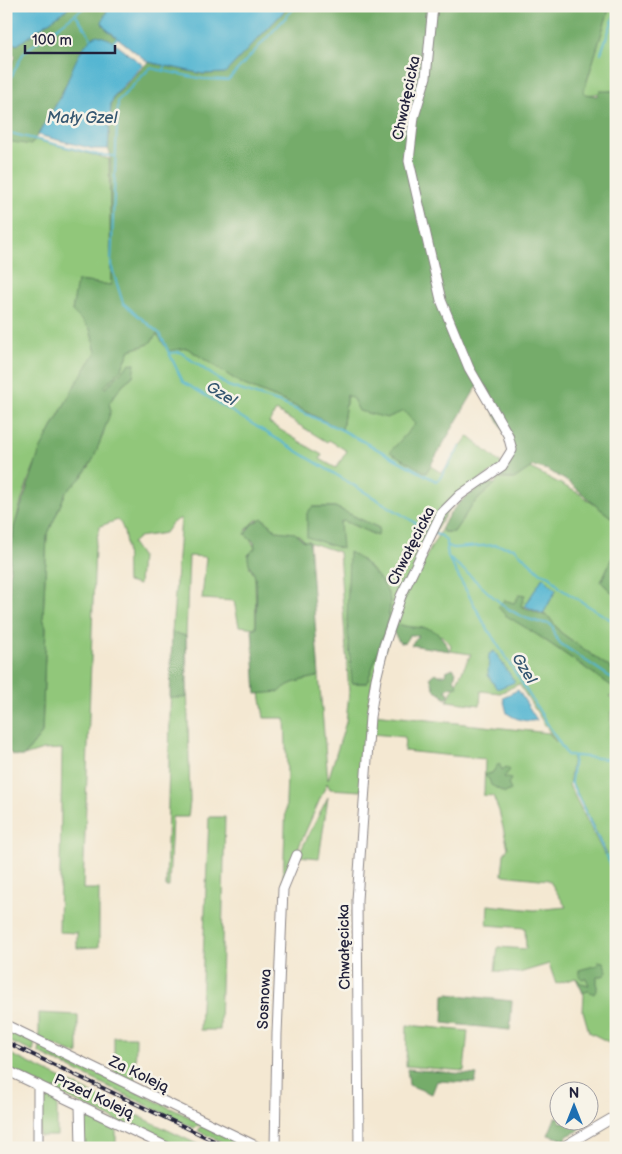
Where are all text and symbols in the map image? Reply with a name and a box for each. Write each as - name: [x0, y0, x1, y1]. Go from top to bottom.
- scale bar: [25, 22, 115, 54]
- text: 100 m: [32, 31, 72, 50]
- street label: Chwałęcicka: [388, 54, 425, 142]
- water label: Mały Gzel: [47, 109, 119, 128]
- water label: Gzel: [203, 378, 241, 411]
- street label: Chwałęcicka: [383, 504, 439, 589]
- water label: Gzel: [507, 650, 541, 689]
- street label: Chwałęcicka: [334, 904, 355, 990]
- street label: Sosnowa: [253, 968, 276, 1030]
- street label: Za Koleją: [105, 1051, 172, 1097]
- street label: Przed Koleją: [51, 1070, 137, 1123]
- north arrow: [550, 1082, 600, 1132]
- text: N: [569, 1085, 579, 1102]

